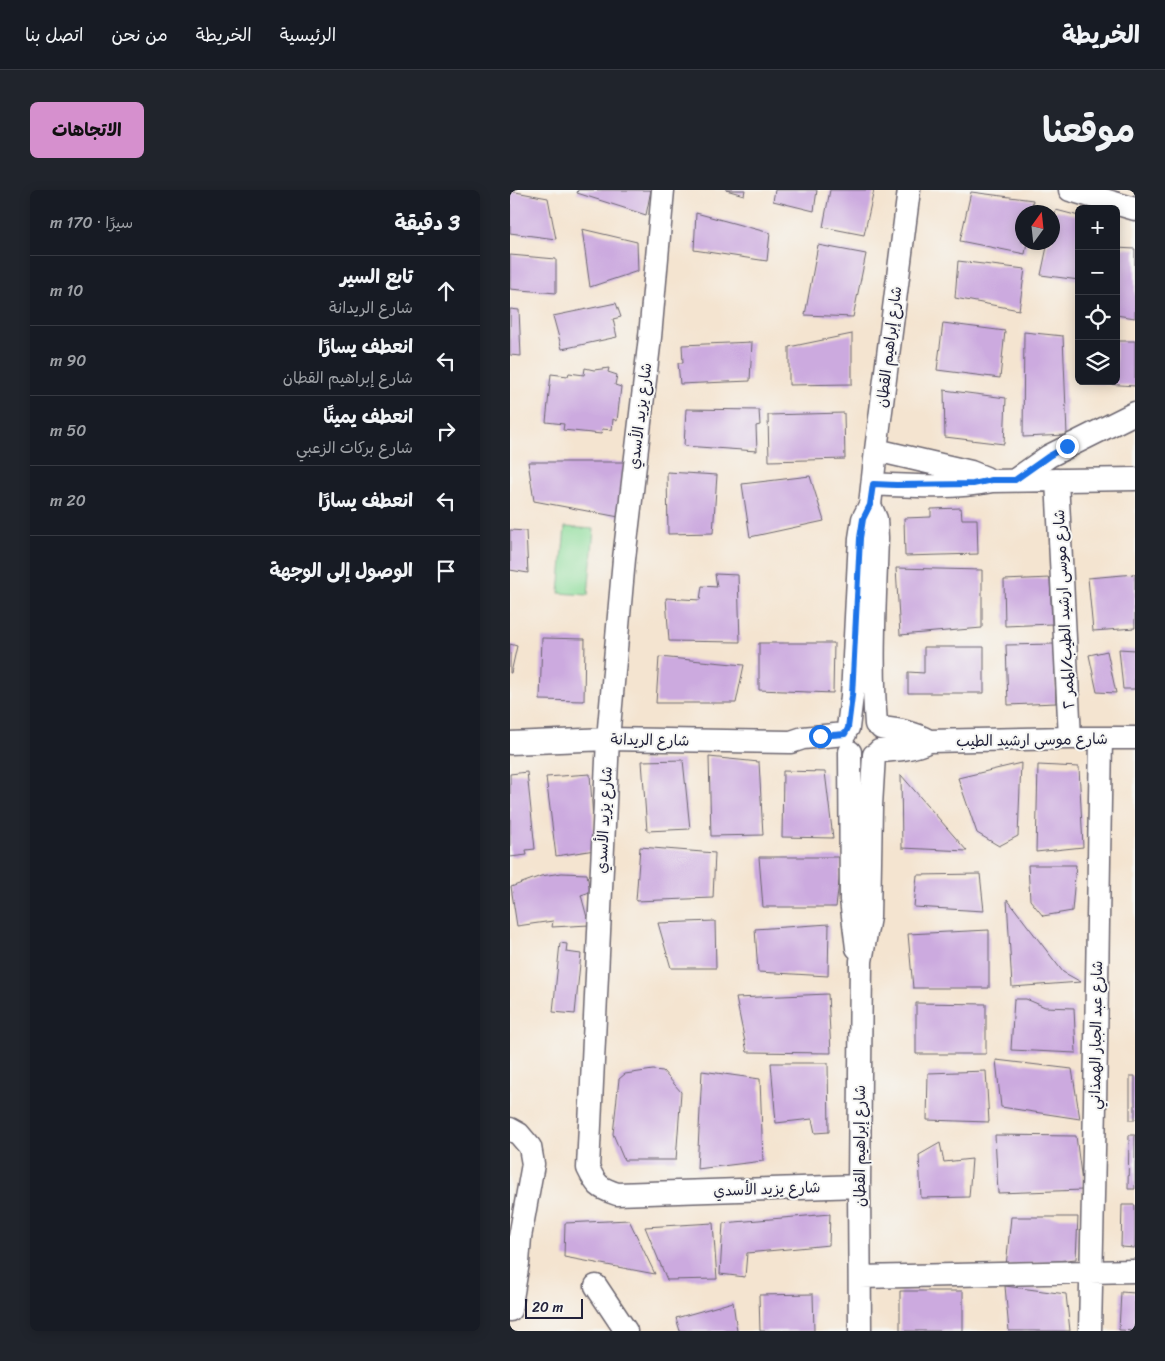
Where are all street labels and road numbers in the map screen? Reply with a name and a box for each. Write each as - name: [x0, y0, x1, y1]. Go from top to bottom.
- street label: شارع إبراهيم القطان: [869, 285, 909, 409]
- street label: شارع يزيد الأسدي: [621, 361, 659, 471]
- street label: شارع موسى ارشيد الطيب/الممر ٢: [1046, 509, 1082, 709]
- street label: شارع الريدانة: [610, 726, 690, 754]
- street label: شارع موسى ارشيد الطيب: [956, 726, 1108, 754]
- street label: شارع يزيد الأسدي: [588, 766, 620, 874]
- street label: شارع عبد الجبار الهمذاني: [1082, 960, 1110, 1110]
- street label: شارع إبراهيم القطان: [847, 1085, 873, 1207]
- street label: شارع يزيد الأسدي: [713, 1174, 821, 1204]

